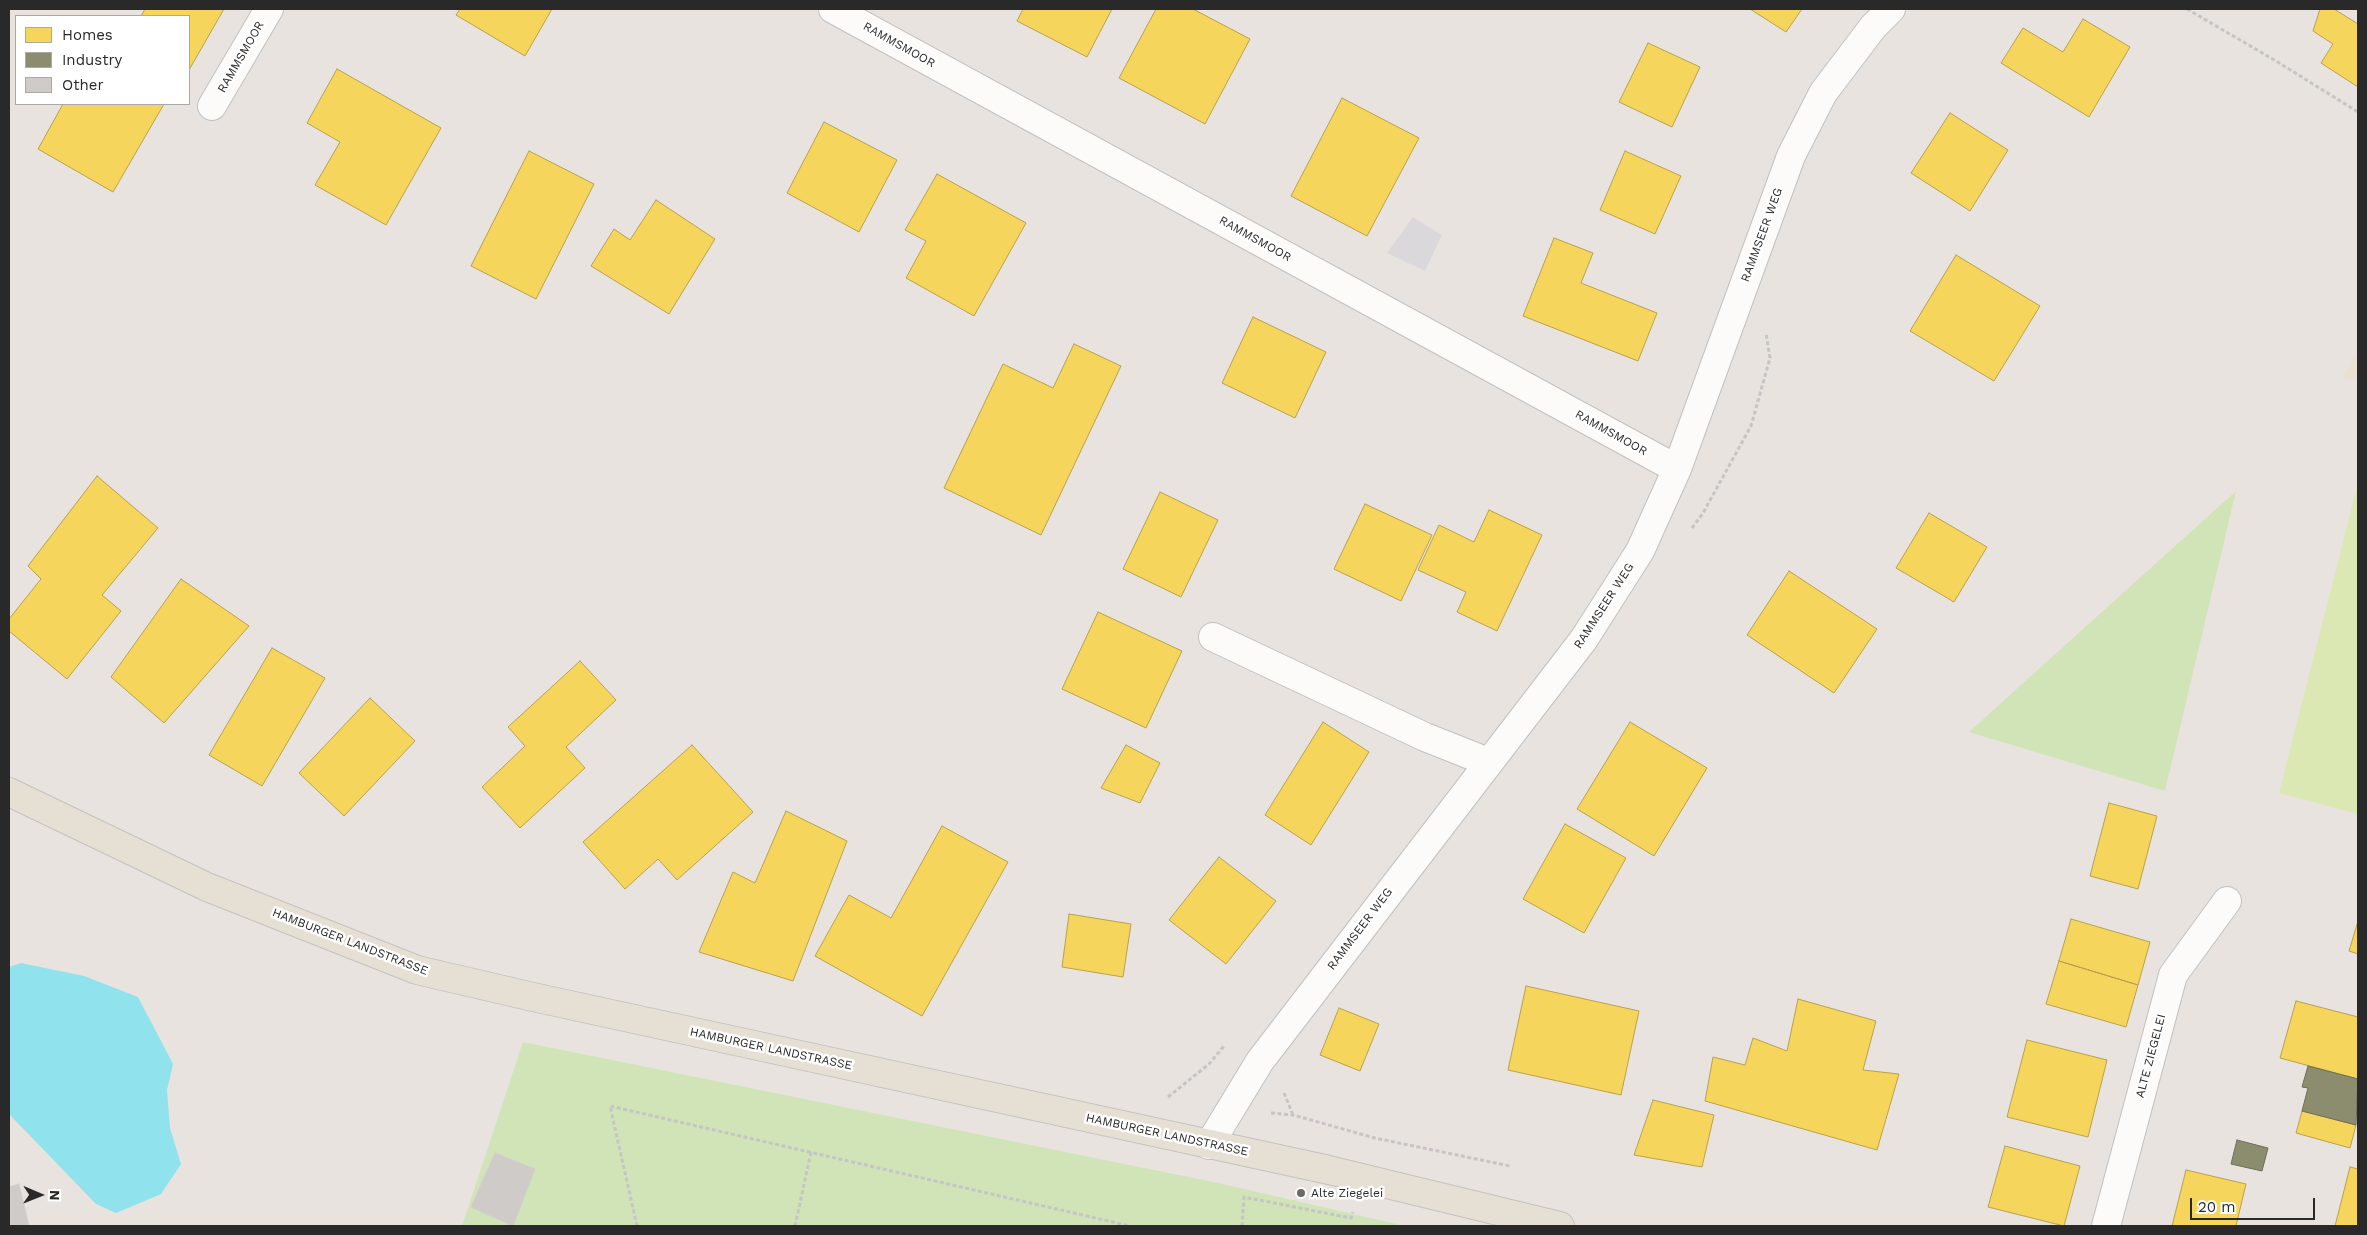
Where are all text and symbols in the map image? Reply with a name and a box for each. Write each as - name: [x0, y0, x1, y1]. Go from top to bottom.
- legend: [15, 15, 190, 105]
- street label: RAMMSMOOR: [215, 19, 267, 95]
- street label: RAMMSMOOR: [860, 19, 938, 71]
- text: Homes: [62, 26, 113, 44]
- text: Industry: [62, 51, 122, 69]
- text: Other: [62, 76, 104, 94]
- street label: RAMMSEER WEG: [1738, 186, 1786, 284]
- street label: RAMMSMOOR: [1216, 213, 1294, 265]
- street label: RAMMSMOOR: [1572, 407, 1650, 459]
- street label: RAMMSEER WEG: [1571, 560, 1637, 652]
- street label: RAMMSEER WEG: [1324, 885, 1396, 973]
- street label: HAMBURGER LANDSTRASSE: [270, 906, 430, 978]
- street label: ALTE ZIEGELEI: [2133, 1013, 2169, 1099]
- street label: HAMBURGER LANDSTRASSE: [689, 1025, 853, 1073]
- street label: HAMBURGER LANDSTRASSE: [1085, 1111, 1249, 1159]
- north arrow: [15, 1170, 65, 1220]
- place label: Alte Ziegelei: [1311, 1186, 1383, 1200]
- marker: Alte Ziegelei: [1295, 1187, 1307, 1199]
- scale bar: [2192, 1188, 2317, 1220]
- text: N: [47, 1190, 63, 1201]
- text: 20 m: [2198, 1198, 2236, 1216]

